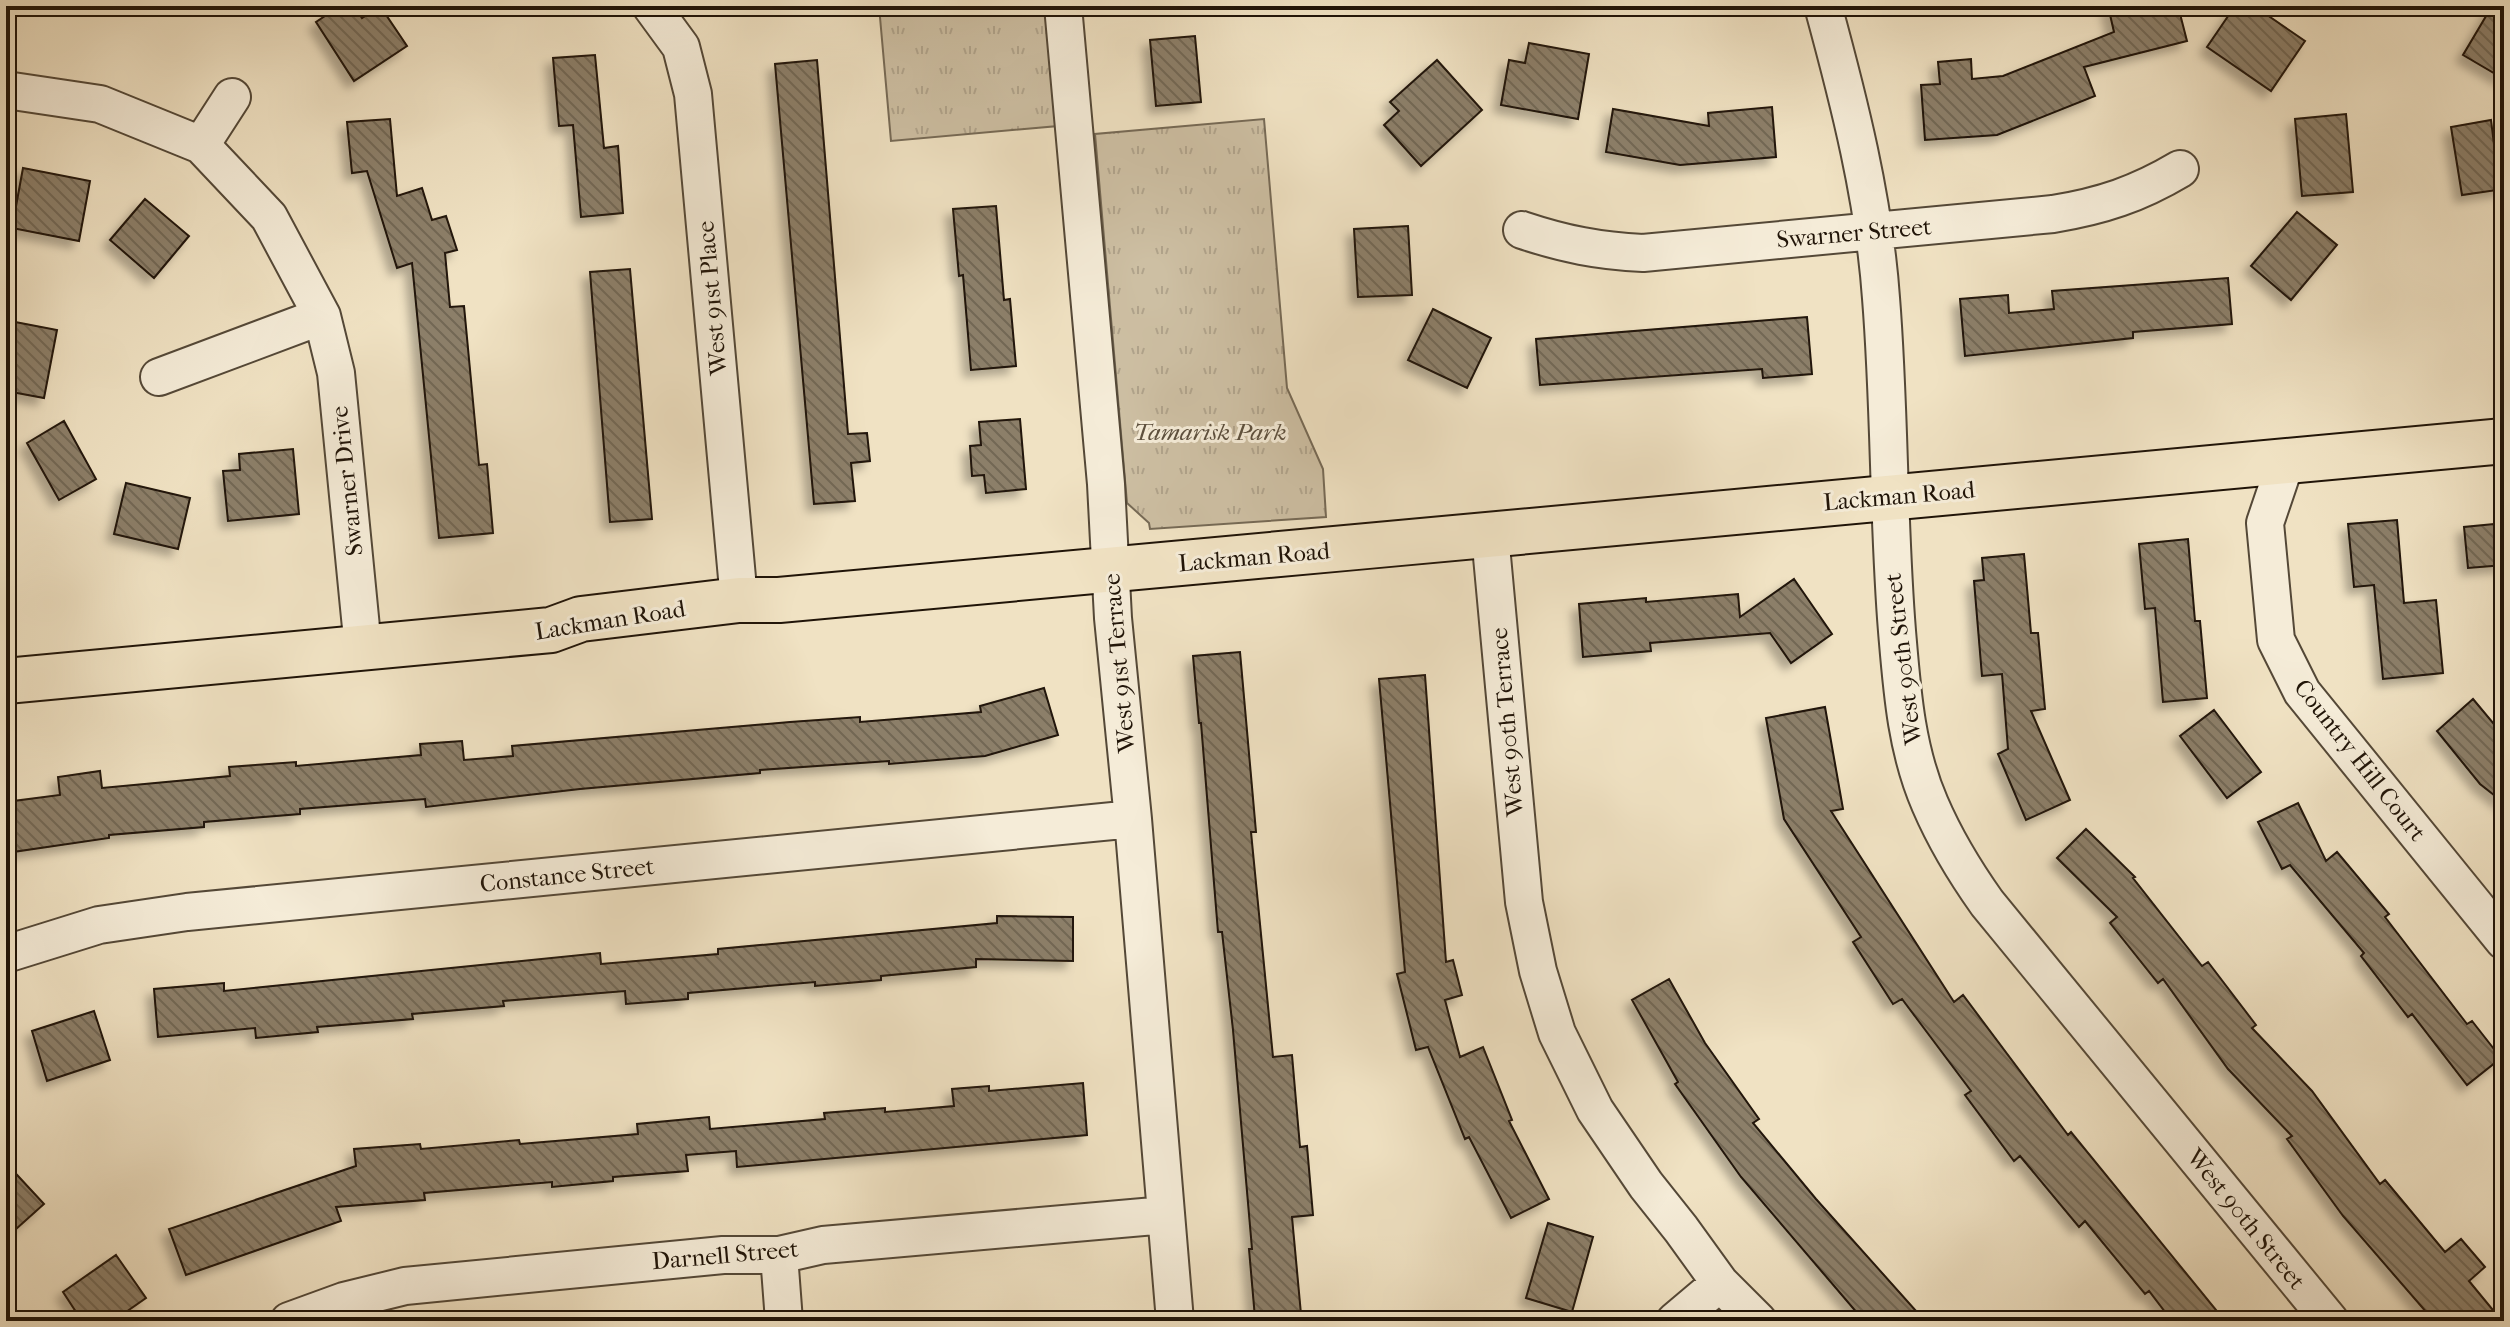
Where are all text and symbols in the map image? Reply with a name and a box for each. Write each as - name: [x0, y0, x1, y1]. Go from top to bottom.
- street label: Swarner Street: [1775, 212, 1933, 254]
- street label: West 91st Place: [691, 220, 733, 377]
- street label: Swarner Drive: [325, 405, 369, 557]
- park label: Tamarisk Park: [1134, 418, 1286, 446]
- street label: Lackman Road: [1822, 475, 1977, 517]
- street label: Lackman Road: [1177, 536, 1332, 578]
- street label: West 90th Street: [1879, 571, 1928, 747]
- street label: West 91st Terrace: [1097, 572, 1141, 755]
- street label: Lackman Road: [533, 594, 688, 646]
- street label: West 90th Terrace: [1485, 626, 1529, 819]
- street label: Country Hill Court: [2288, 674, 2432, 847]
- street label: Constance Street: [478, 852, 656, 898]
- street label: West 90th Street: [2180, 1142, 2312, 1295]
- street label: Darnell Street: [651, 1235, 800, 1275]

